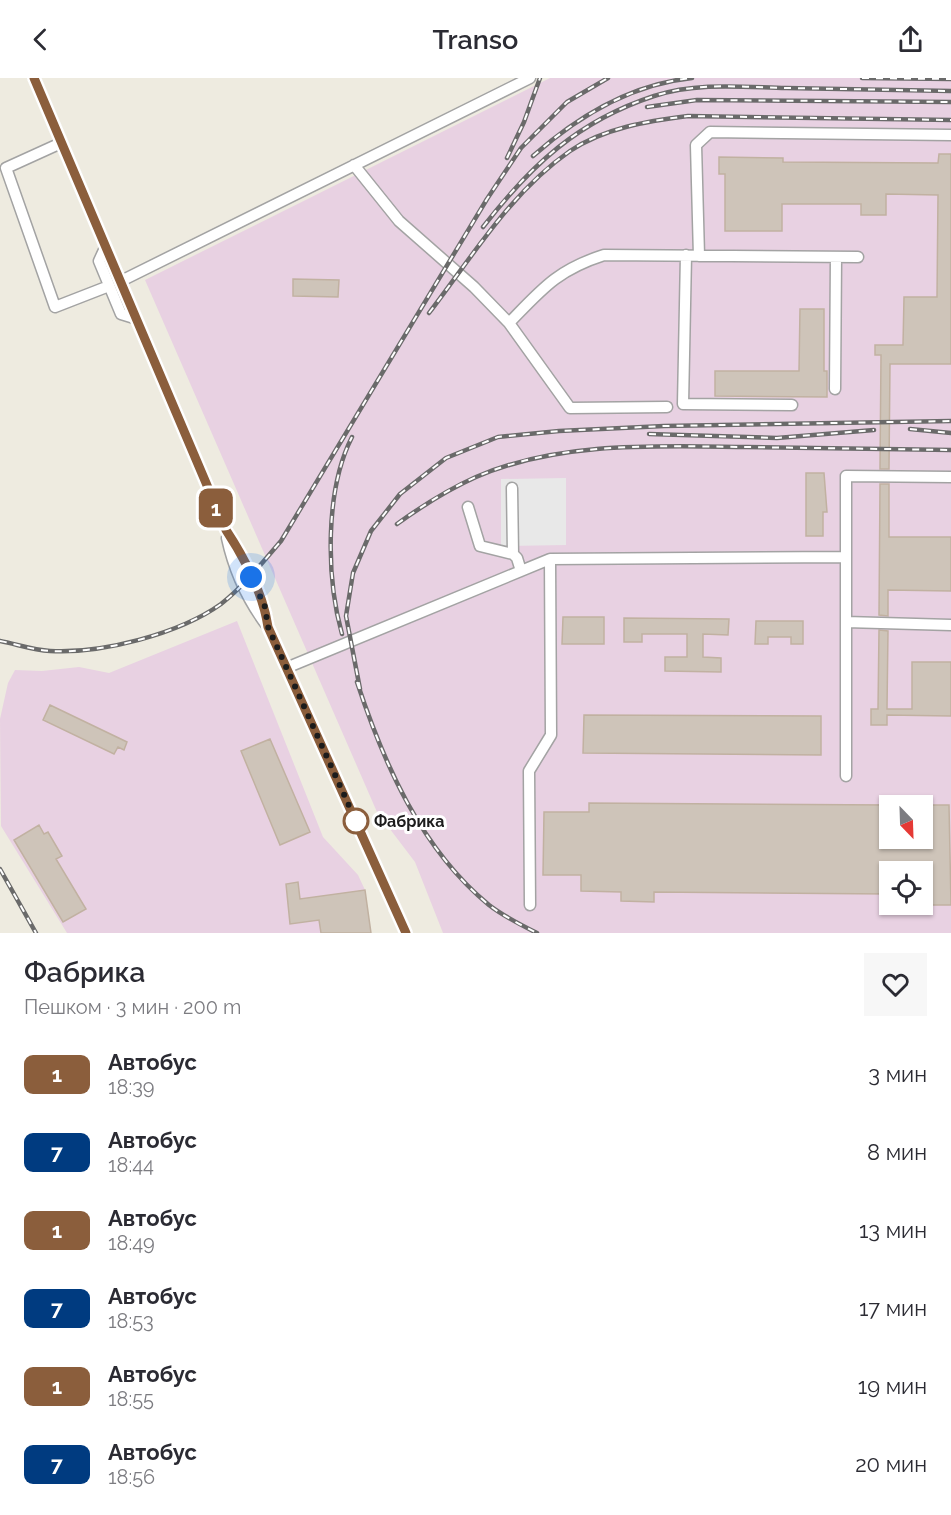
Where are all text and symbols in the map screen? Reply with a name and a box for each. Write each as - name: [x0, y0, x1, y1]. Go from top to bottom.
- icon: back: [24, 23, 57, 56]
- icon: share: [894, 23, 927, 56]
- text: Transo: [433, 24, 518, 55]
- line badge: 1: [196, 488, 236, 528]
- text: 1: [211, 496, 221, 521]
- your location: [236, 562, 266, 592]
- north arrow: [879, 795, 933, 849]
- map controls: [879, 795, 933, 915]
- marker: Фабрика: [343, 808, 369, 834]
- place label: Фабрика: [374, 812, 444, 831]
- button: locate: [879, 861, 933, 915]
- button: heart: [864, 953, 927, 1016]
- text: Фабрика: [24, 956, 145, 989]
- text: Пешком · 3 мин · 200 m: [24, 995, 241, 1019]
- text: Автобус: [108, 1049, 197, 1075]
- text: 3 мин: [868, 1061, 927, 1087]
- text: 1: [52, 1062, 62, 1087]
- text: 18:39: [108, 1075, 155, 1099]
- text: Автобус: [108, 1127, 197, 1153]
- text: 8 мин: [867, 1139, 927, 1165]
- text: 7: [51, 1140, 63, 1165]
- text: 18:44: [108, 1153, 154, 1177]
- text: Автобус: [108, 1205, 197, 1231]
- text: 13 мин: [859, 1217, 927, 1243]
- text: 1: [52, 1218, 62, 1243]
- text: 18:49: [108, 1231, 155, 1255]
- text: Автобус: [108, 1283, 197, 1309]
- text: 17 мин: [859, 1295, 927, 1321]
- text: 7: [51, 1296, 63, 1321]
- text: 18:53: [108, 1309, 154, 1333]
- text: Автобус: [108, 1361, 197, 1387]
- text: 19 мин: [858, 1373, 927, 1399]
- text: 1: [52, 1374, 62, 1399]
- text: 18:55: [108, 1387, 154, 1411]
- text: Автобус: [108, 1439, 197, 1465]
- text: 20 мин: [855, 1451, 927, 1477]
- text: 7: [51, 1452, 63, 1477]
- text: 18:56: [108, 1465, 155, 1489]

